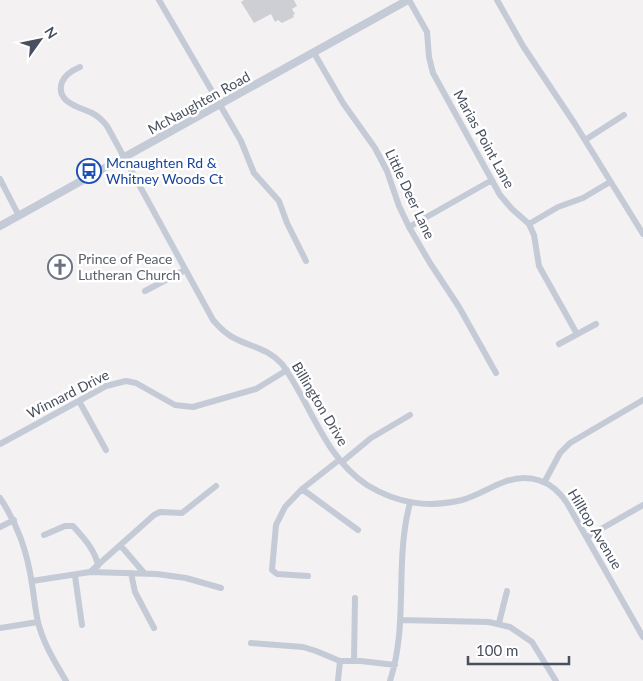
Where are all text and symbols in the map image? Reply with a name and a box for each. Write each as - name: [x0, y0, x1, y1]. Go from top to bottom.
- north arrow: [15, 15, 65, 65]
- text: N: [41, 23, 61, 42]
- street label: McNaughten Road: [145, 67, 253, 138]
- street label: Marias Point Lane: [450, 87, 518, 191]
- street label: Little Deer Lane: [382, 146, 439, 242]
- place label: Mcnaughten Rd & Whitney Woods Ct: [106, 154, 223, 187]
- bus stop icon: Mcnaughten Rd & Whitney Woods Ct: [76, 158, 102, 184]
- place label: Prince of Peace Lutheran Church: [78, 250, 180, 283]
- church icon: Prince of Peace Lutheran Church: [47, 254, 73, 280]
- street label: Billington Drive: [289, 359, 352, 449]
- street label: Winnard Drive: [24, 366, 112, 422]
- street label: Hilltop Avenue: [565, 485, 626, 572]
- scale bar: [468, 634, 569, 666]
- text: 100 m: [476, 641, 518, 659]

